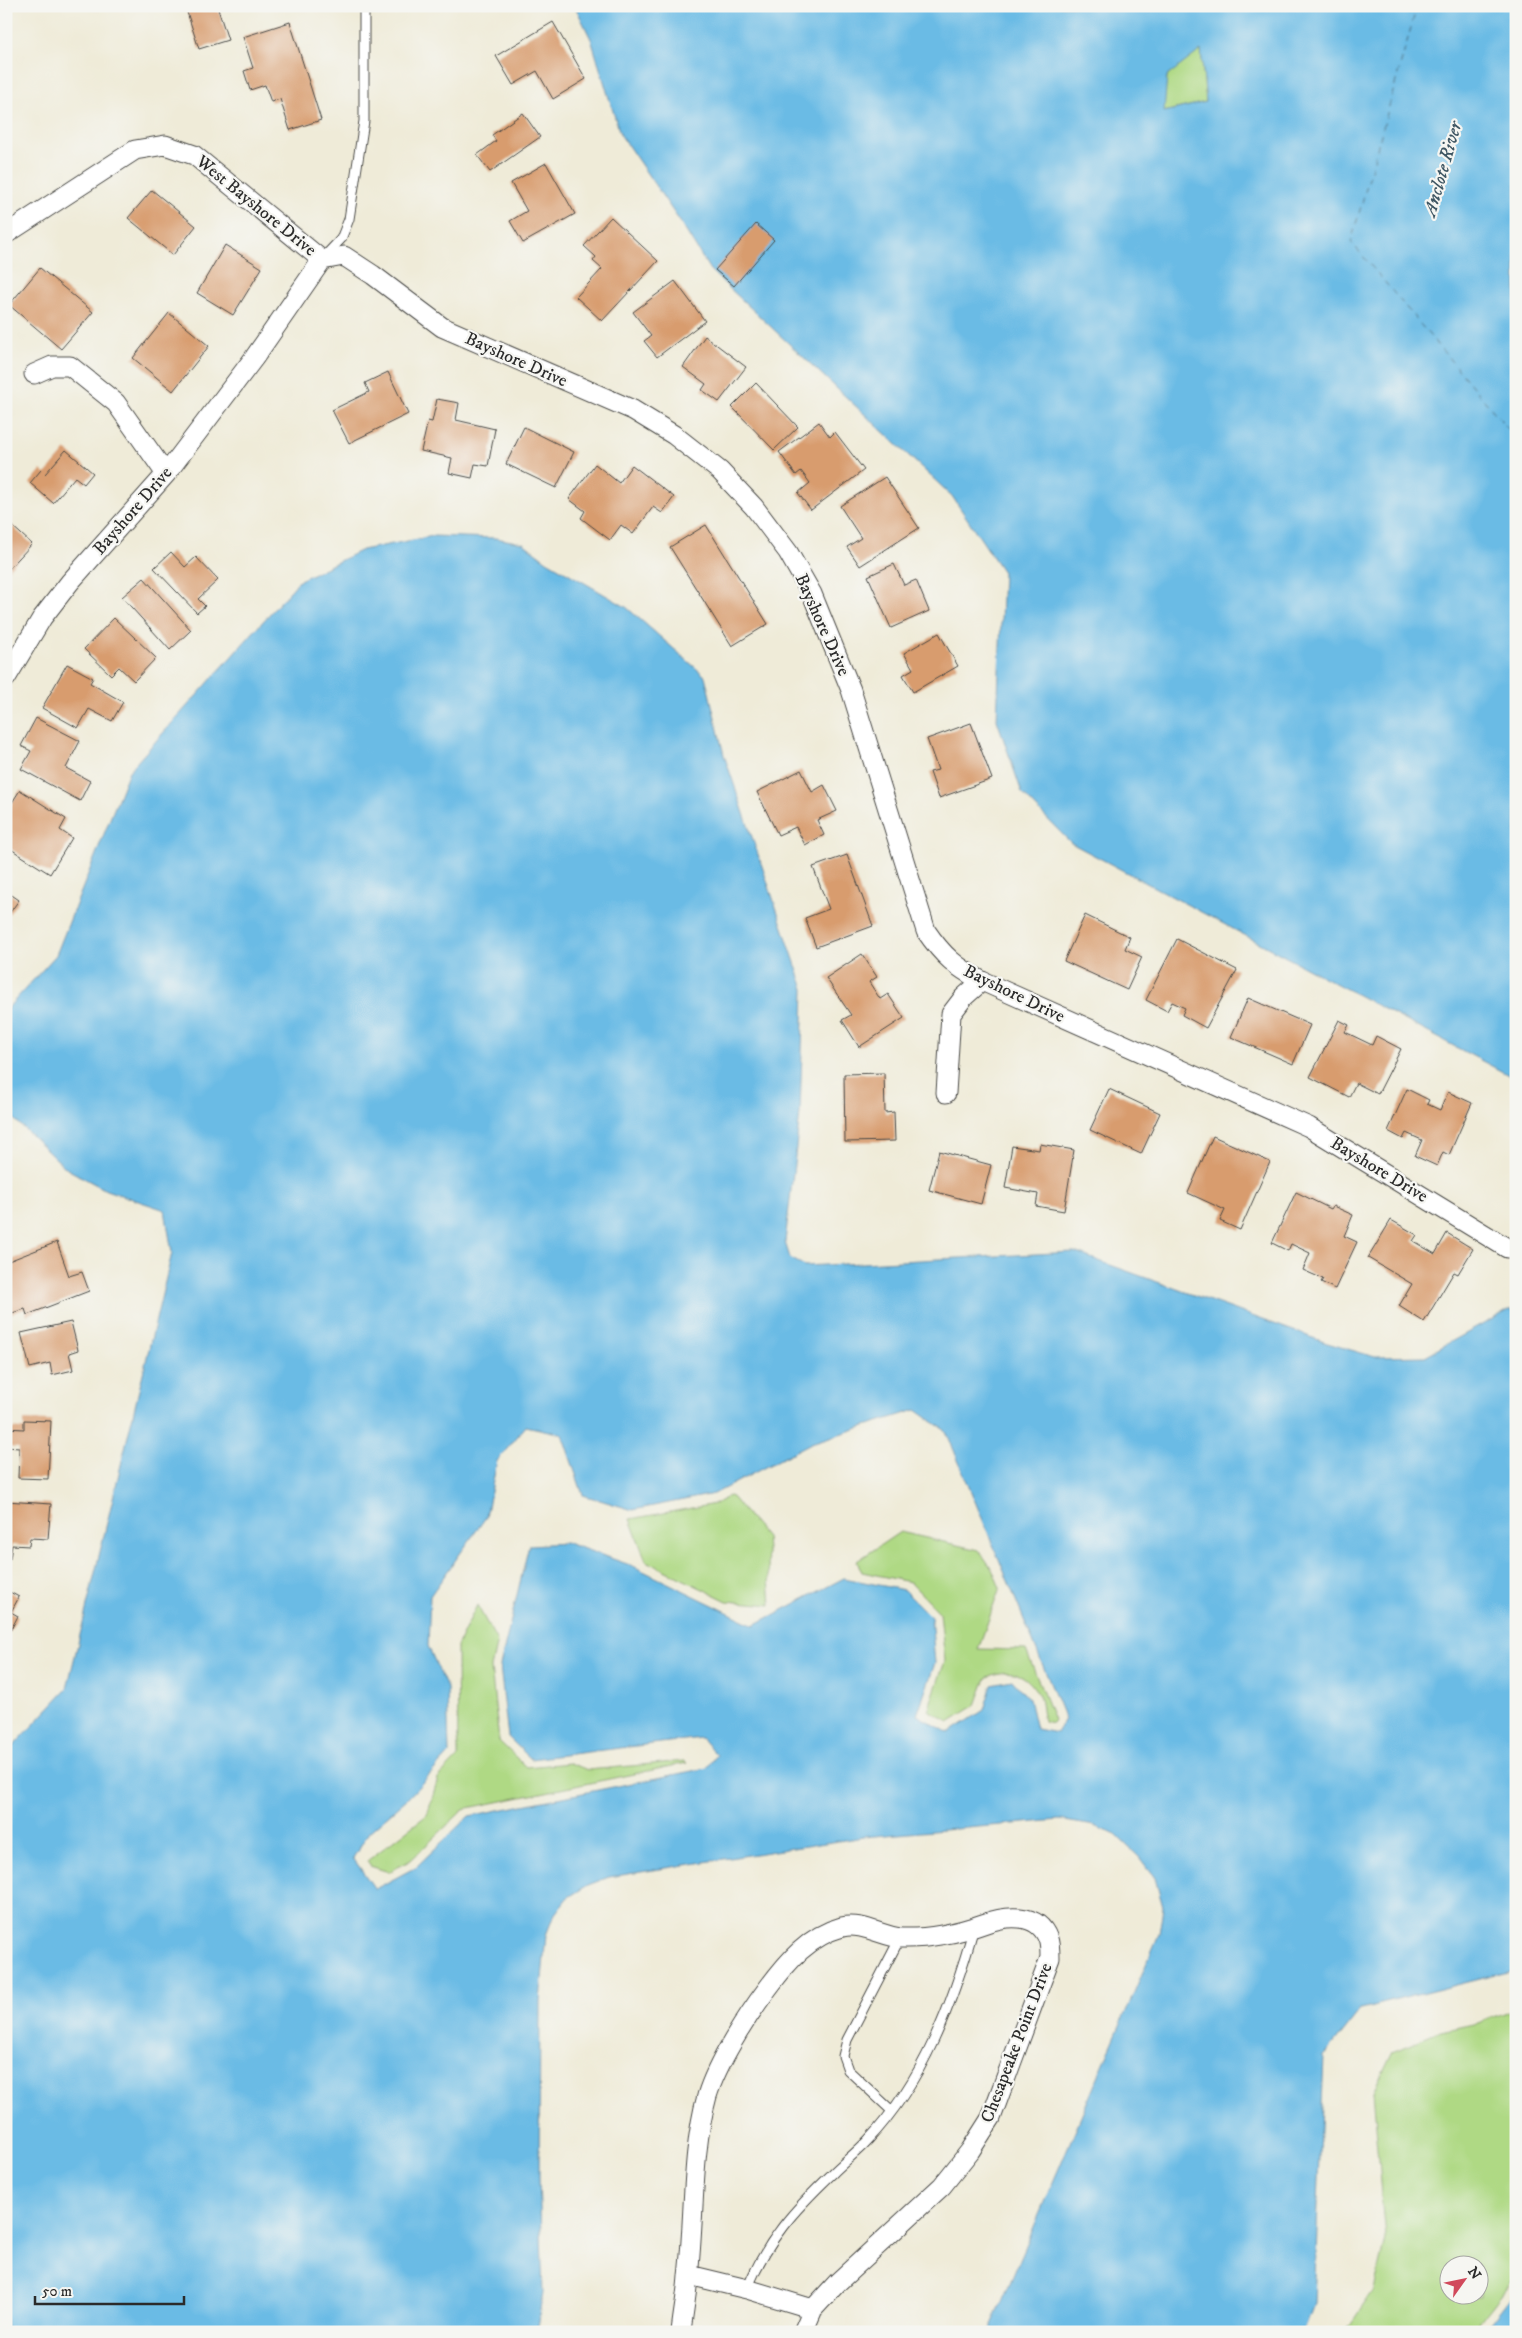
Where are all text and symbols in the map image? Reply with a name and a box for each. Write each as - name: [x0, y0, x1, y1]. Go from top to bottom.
- water label: Anclote River: [1418, 117, 1468, 221]
- street label: West Bayshore Drive: [191, 150, 321, 261]
- street label: Bayshore Drive: [461, 328, 571, 392]
- street label: Bayshore Drive: [89, 462, 177, 560]
- street label: Bayshore Drive: [790, 570, 854, 680]
- street label: Bayshore Drive: [960, 960, 1068, 1028]
- street label: Bayshore Drive: [1326, 1132, 1432, 1208]
- street label: Chesapeake Point Drive: [976, 1960, 1058, 2126]
- north arrow: [1440, 2256, 1490, 2306]
- text: N: [1463, 2264, 1485, 2284]
- scale bar: [35, 2273, 184, 2305]
- text: 50 m: [42, 2282, 72, 2301]

